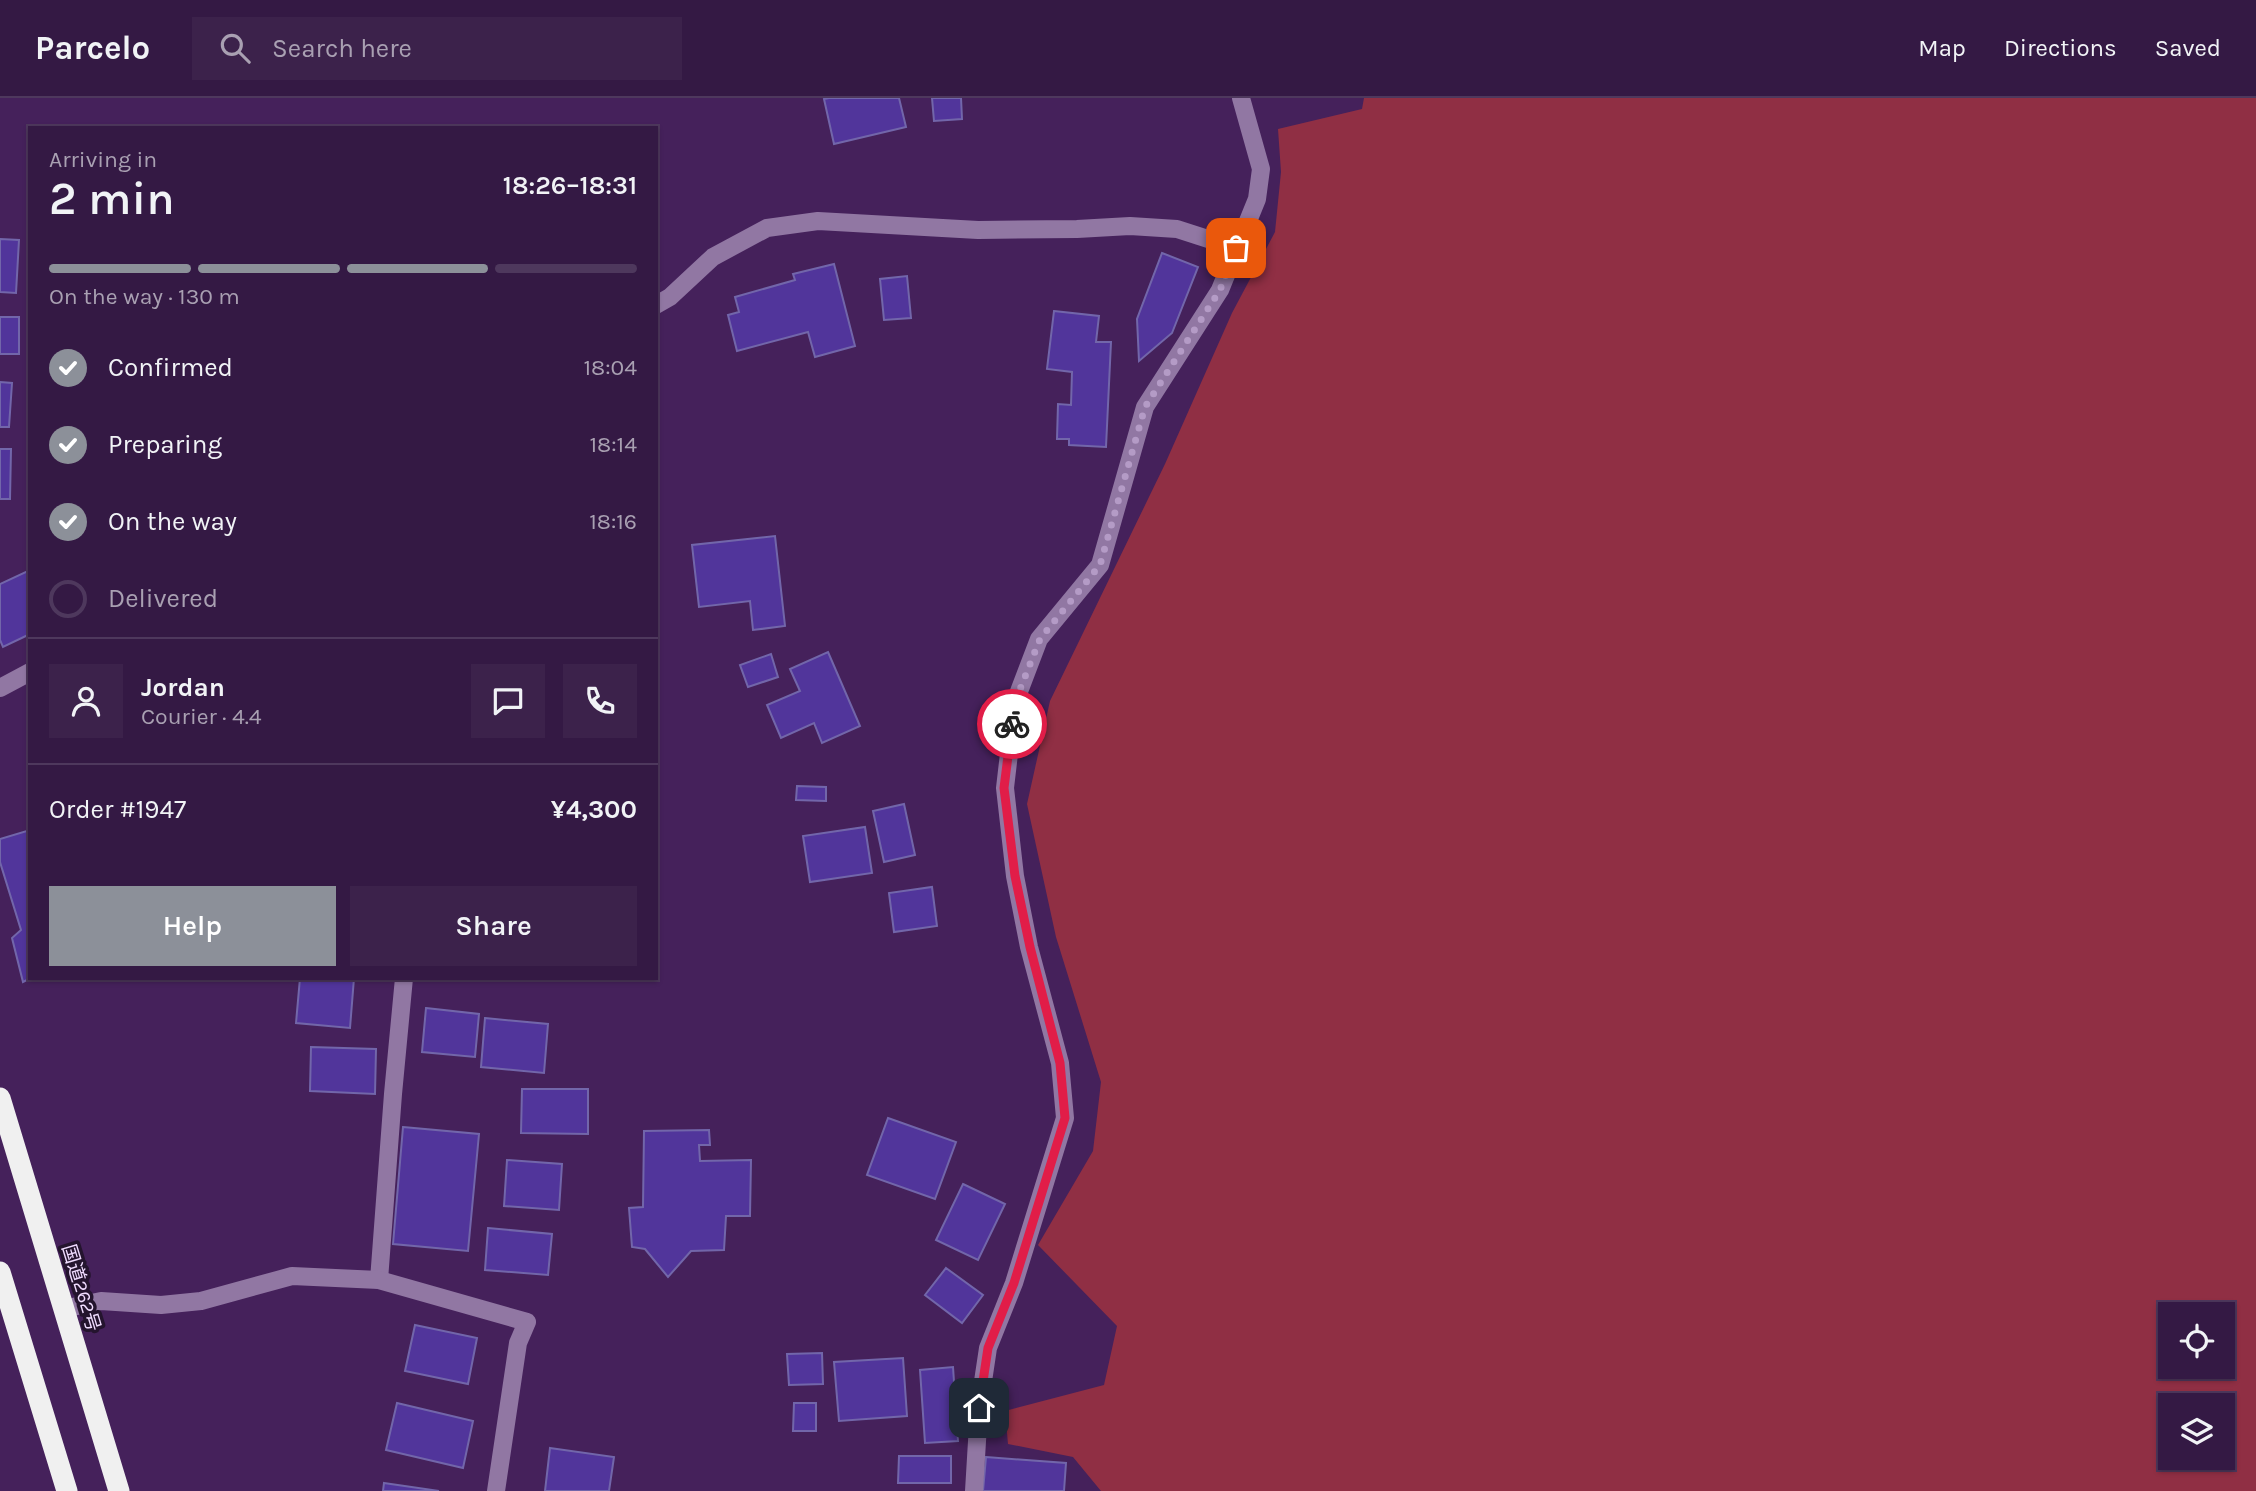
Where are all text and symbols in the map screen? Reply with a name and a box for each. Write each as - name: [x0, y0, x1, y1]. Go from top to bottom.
- search box: [192, 17, 682, 80]
- text: Parcelo: [35, 29, 150, 67]
- icon: search: [216, 29, 254, 67]
- text: Search here: [272, 33, 412, 64]
- text: Map: [1918, 34, 1966, 62]
- text: Directions: [2004, 34, 2117, 62]
- text: Saved: [2155, 34, 2221, 62]
- text: Arriving in: [49, 146, 157, 173]
- text: 18:26–18:31: [503, 170, 637, 201]
- text: 2 min: [49, 172, 175, 226]
- pin: [1206, 218, 1266, 278]
- icon: bag: [1217, 229, 1255, 267]
- text: On the way · 130 m: [49, 283, 240, 310]
- icon: check: [49, 349, 87, 387]
- text: Confirmed: [108, 352, 233, 383]
- text: 18:04: [583, 354, 637, 381]
- icon: check: [49, 426, 87, 464]
- text: Preparing: [108, 429, 222, 460]
- text: 18:14: [590, 431, 637, 458]
- icon: check: [49, 503, 87, 541]
- text: On the way: [108, 506, 237, 537]
- text: 18:16: [589, 508, 637, 535]
- text: Delivered: [108, 583, 218, 614]
- button: person: [49, 664, 123, 738]
- button: chat: [471, 664, 545, 738]
- button: phone: [563, 664, 637, 738]
- text: Jordan: [141, 672, 225, 703]
- courier: [977, 689, 1047, 759]
- text: Courier · 4.4: [141, 703, 262, 730]
- icon: bike: [993, 705, 1031, 743]
- text: Order #1947: [49, 794, 186, 825]
- text: ¥4,300: [551, 794, 637, 825]
- button: Help: [49, 886, 336, 966]
- button: Share: [350, 886, 637, 966]
- street label: 国道262号: [57, 1242, 105, 1334]
- map controls: [2158, 1302, 2235, 1470]
- button: locate: [2158, 1302, 2235, 1379]
- pin: [949, 1378, 1009, 1438]
- icon: home: [960, 1389, 998, 1427]
- button: layers: [2158, 1393, 2235, 1470]

